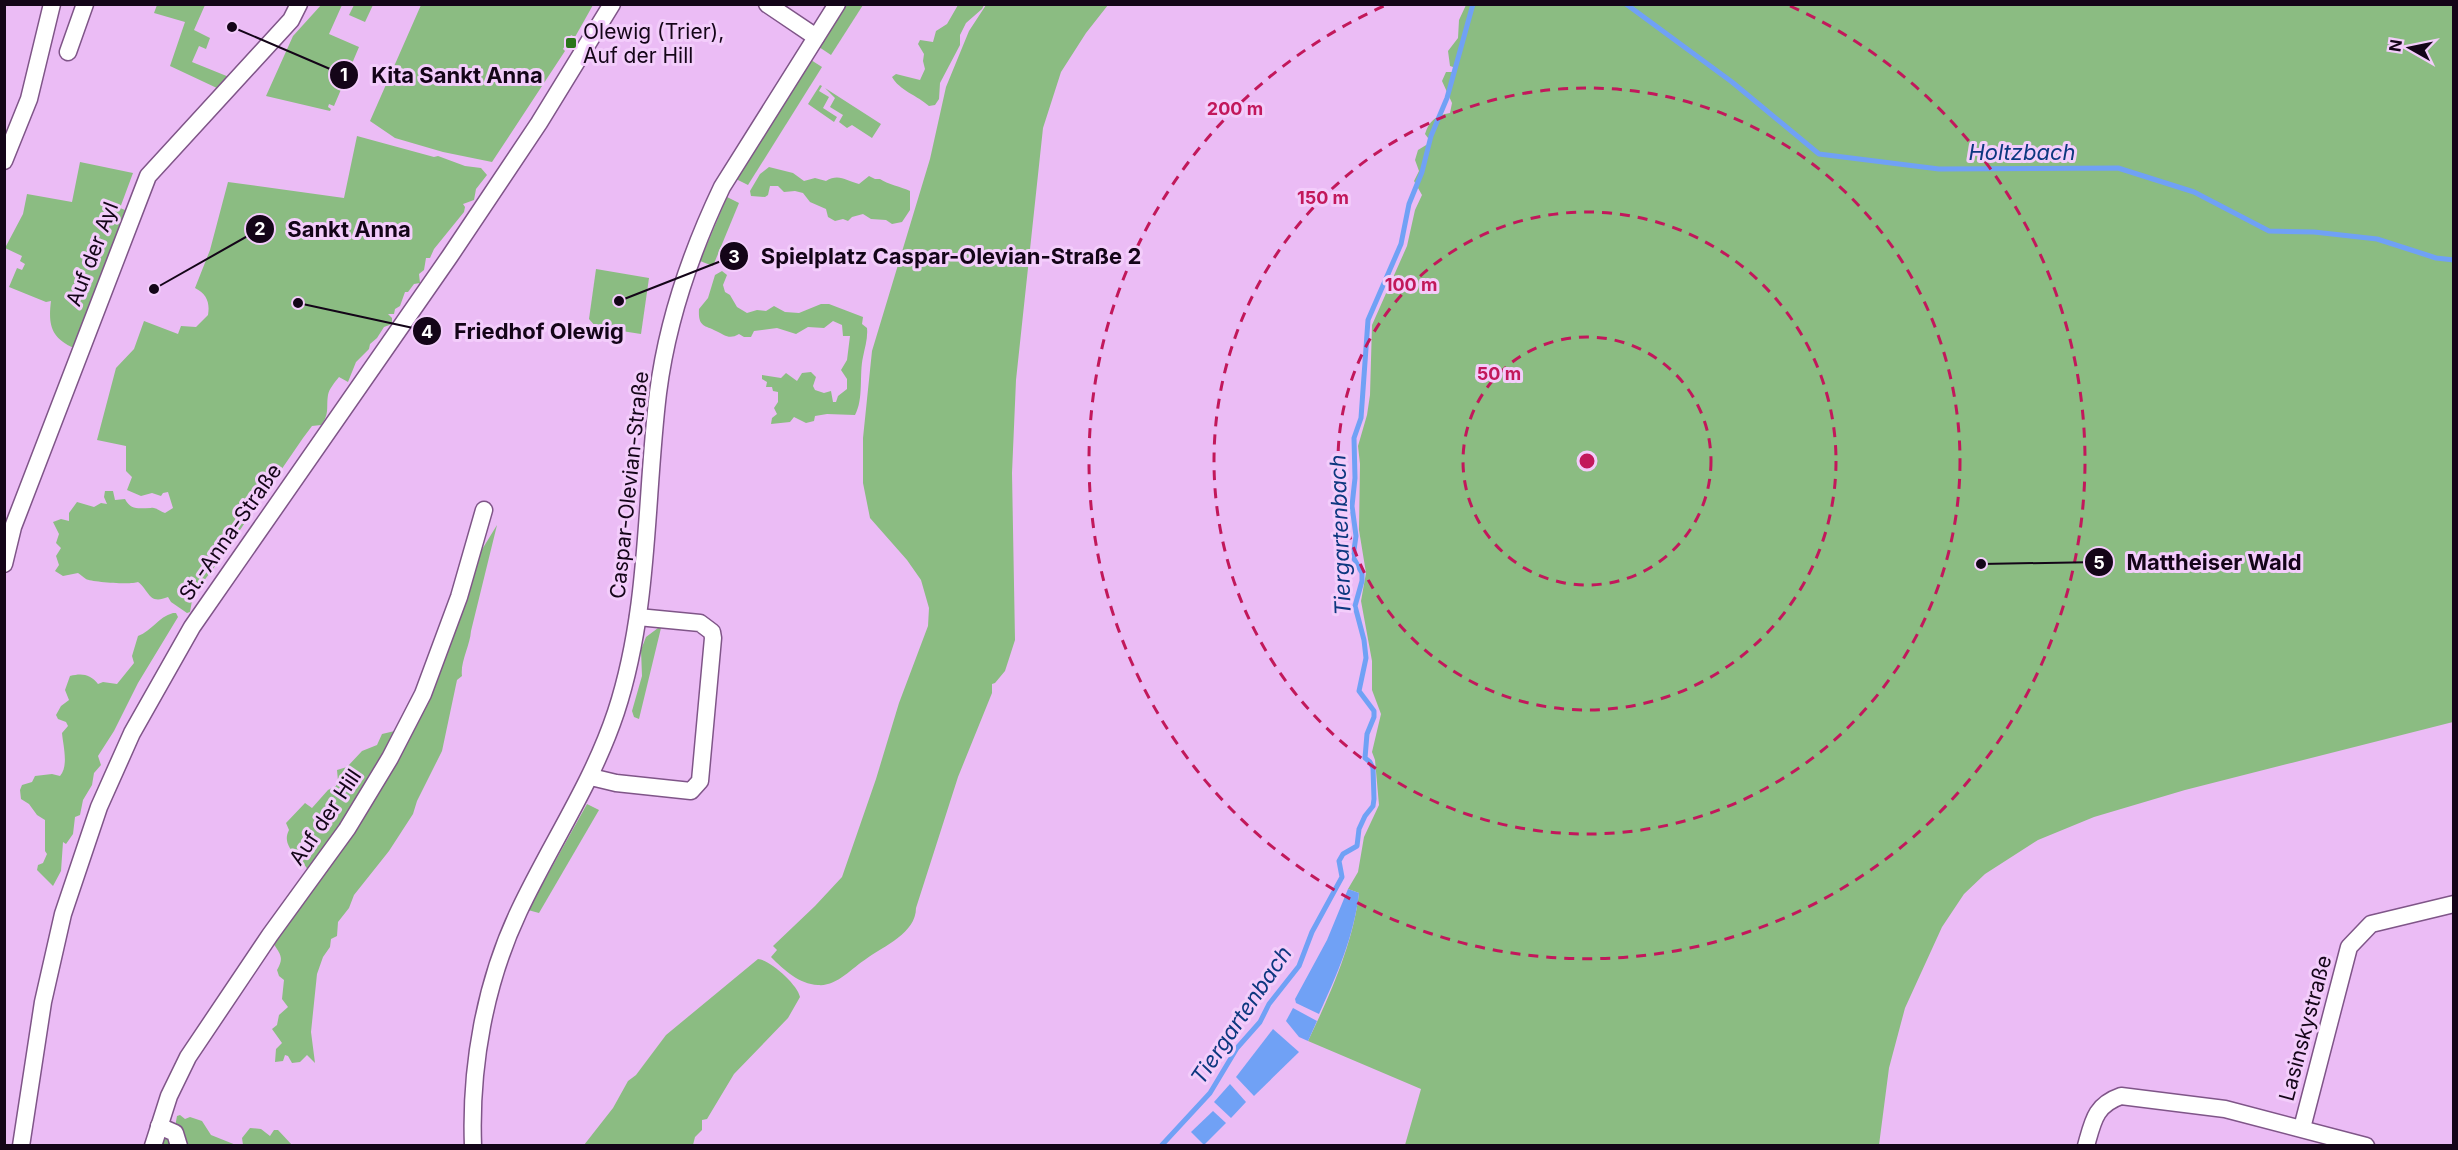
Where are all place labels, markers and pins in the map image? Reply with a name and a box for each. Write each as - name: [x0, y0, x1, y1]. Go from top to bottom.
- place label: Olewig (Trier), Auf der Hill: [583, 19, 724, 68]
- marker: Olewig (Trier), Auf der Hill: [564, 36, 578, 50]
- callout: Kita Sankt Anna: [329, 55, 554, 95]
- callout: Sankt Anna: [245, 209, 423, 249]
- callout: Spielplatz Caspar-Olevian-Straße 2: [719, 236, 1154, 276]
- callout: Friedhof Olewig: [412, 311, 636, 351]
- centre of rings: [1577, 451, 1597, 471]
- callout: Mattheiser Wald: [2084, 542, 2314, 582]

